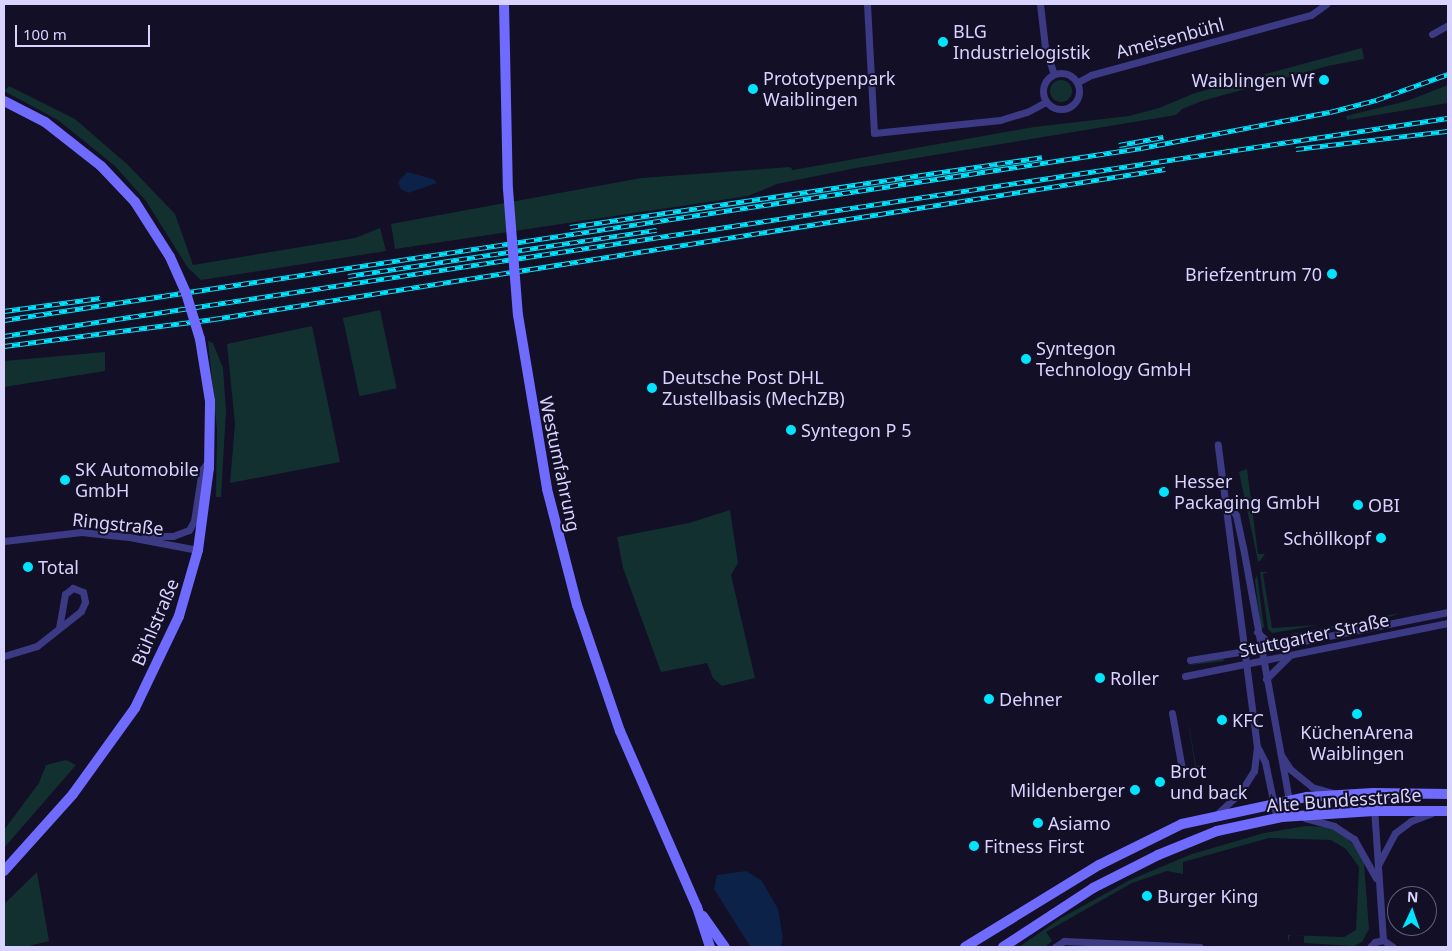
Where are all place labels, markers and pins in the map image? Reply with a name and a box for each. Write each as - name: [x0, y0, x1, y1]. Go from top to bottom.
- place label: BLG Industrielogistik: [953, 21, 1090, 64]
- marker: BLG Industrielogistik: [937, 36, 949, 48]
- place label: Prototypenpark Waiblingen: [763, 68, 895, 110]
- place label: Waiblingen Wf: [1191, 69, 1314, 91]
- marker: Waiblingen Wf: [1318, 74, 1330, 86]
- marker: Prototypenpark Waiblingen: [747, 83, 759, 95]
- place label: Briefzentrum 70: [1185, 263, 1322, 285]
- marker: Briefzentrum 70: [1326, 268, 1338, 280]
- place label: Syntegon Technology GmbH: [1036, 338, 1191, 380]
- marker: Syntegon Technology GmbH: [1020, 353, 1032, 365]
- place label: Deutsche Post DHL Zustellbasis (MechZB): [662, 367, 845, 409]
- marker: Deutsche Post DHL Zustellbasis (MechZB): [646, 382, 658, 394]
- place label: Syntegon P 5: [801, 419, 911, 441]
- marker: Syntegon P 5: [785, 424, 797, 436]
- place label: SK Automobile GmbH: [75, 459, 199, 502]
- place label: Hesser Packaging GmbH: [1174, 471, 1320, 514]
- marker: SK Automobile GmbH: [59, 474, 71, 486]
- marker: Hesser Packaging GmbH: [1158, 486, 1170, 498]
- place label: OBI: [1368, 494, 1400, 516]
- marker: OBI: [1352, 499, 1364, 511]
- place label: Schöllkopf: [1283, 527, 1371, 549]
- marker: Schöllkopf: [1375, 532, 1387, 544]
- place label: Total: [38, 556, 79, 578]
- marker: Total: [22, 561, 34, 573]
- place label: Roller: [1110, 667, 1159, 689]
- marker: Roller: [1094, 672, 1106, 684]
- place label: Dehner: [999, 688, 1062, 710]
- marker: Dehner: [983, 693, 995, 705]
- marker: KüchenArena Waiblingen: [1351, 708, 1363, 720]
- place label: KFC: [1232, 709, 1264, 731]
- marker: KFC: [1216, 714, 1228, 726]
- place label: KüchenArena Waiblingen: [1300, 722, 1414, 764]
- place label: Brot und back: [1170, 761, 1247, 804]
- marker: Brot und back: [1154, 776, 1166, 788]
- place label: Mildenberger: [1010, 779, 1125, 801]
- marker: Mildenberger: [1129, 784, 1141, 796]
- place label: Asiamo: [1048, 812, 1111, 834]
- marker: Asiamo: [1032, 817, 1044, 829]
- place label: Fitness First: [984, 835, 1084, 857]
- marker: Fitness First: [968, 840, 980, 852]
- place label: Burger King: [1157, 885, 1258, 907]
- marker: Burger King: [1141, 890, 1153, 902]

